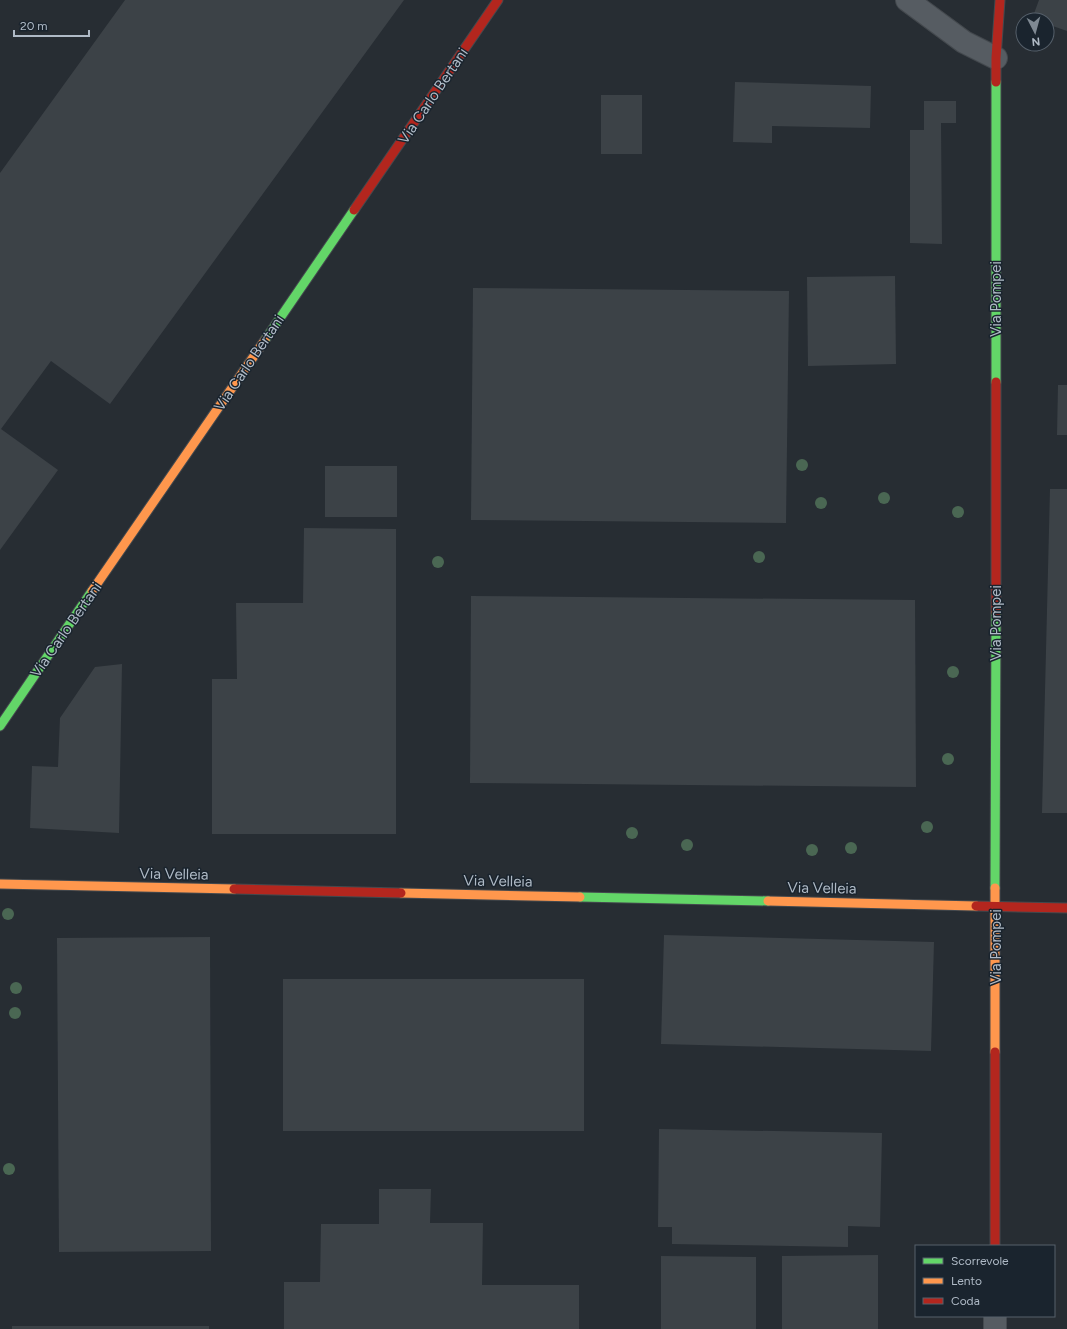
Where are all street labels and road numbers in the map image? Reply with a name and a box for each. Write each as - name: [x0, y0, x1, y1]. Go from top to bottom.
- street label: Via Carlo Bertani: [394, 45, 472, 147]
- street label: Via Pompei: [987, 261, 1005, 337]
- street label: Via Carlo Bertani: [210, 312, 288, 414]
- street label: Via Carlo Bertani: [26, 579, 106, 681]
- street label: Via Pompei: [987, 585, 1005, 661]
- street label: Via Velleia: [139, 864, 209, 884]
- street label: Via Velleia: [463, 871, 533, 891]
- street label: Via Velleia: [787, 878, 857, 898]
- street label: Via Pompei: [987, 909, 1005, 985]

